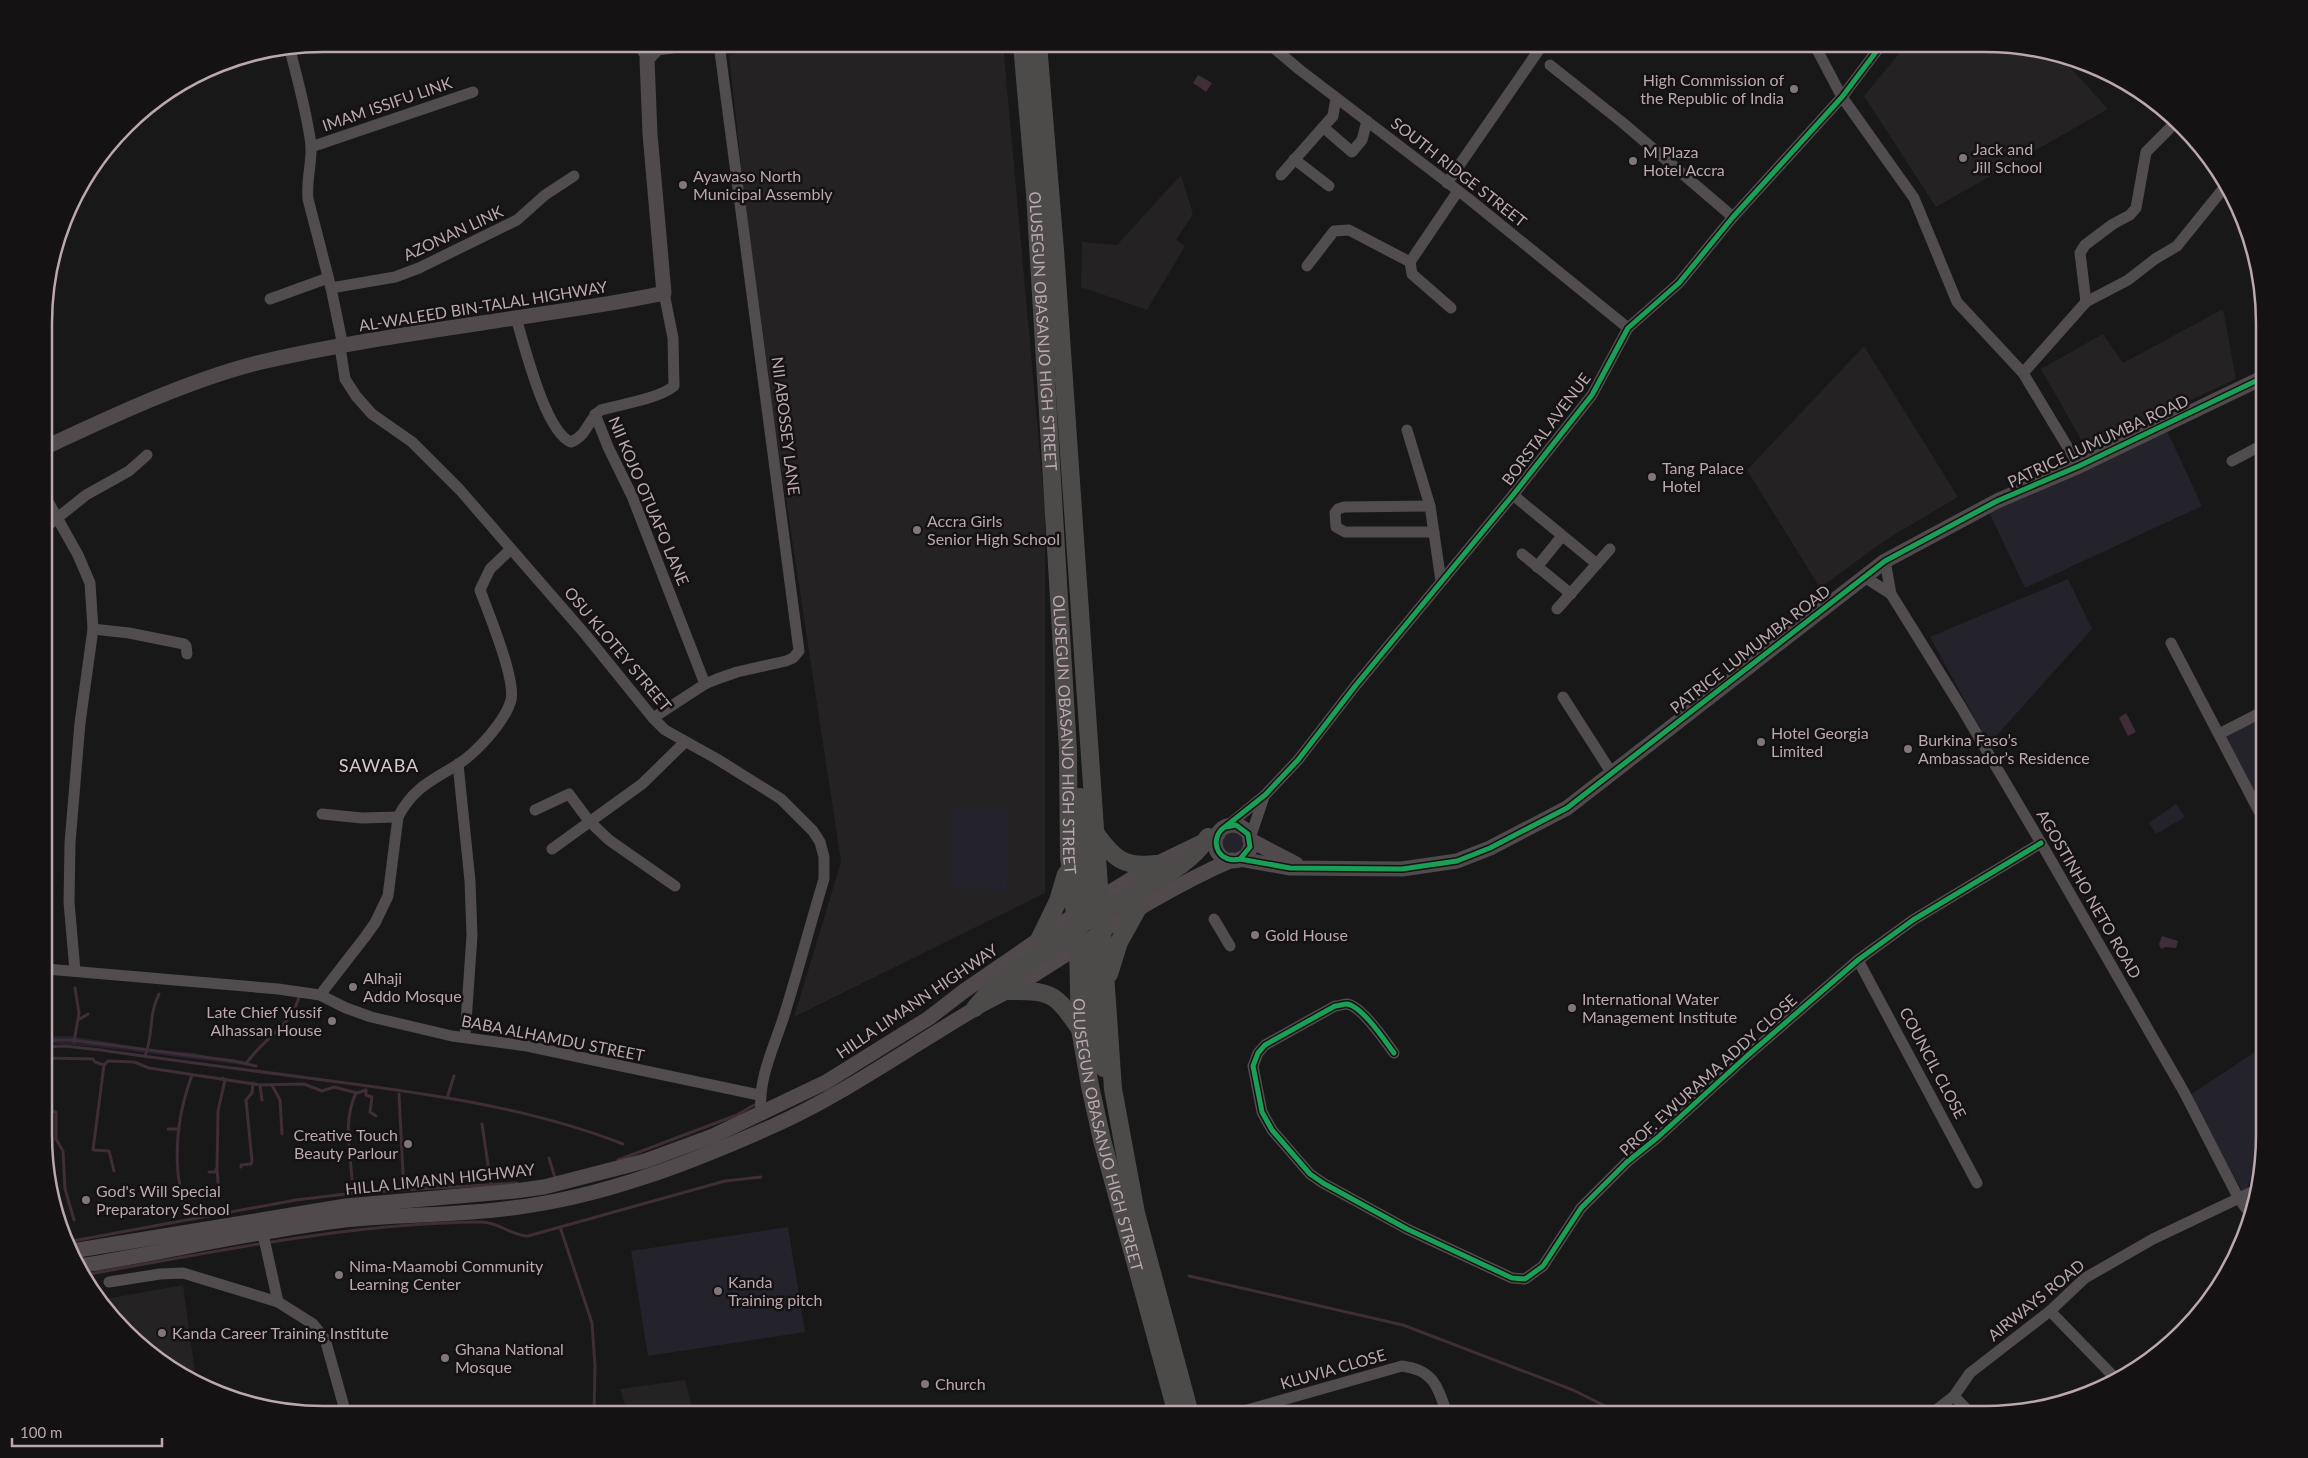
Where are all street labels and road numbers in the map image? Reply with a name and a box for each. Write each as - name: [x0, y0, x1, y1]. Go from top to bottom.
- street label: IMAM ISSIFU LINK: [320, 72, 455, 135]
- street label: SOUTH RIDGE STREET: [1388, 113, 1531, 231]
- street label: OLUSEGUN OBASANJO HIGH STREET: [1026, 191, 1061, 472]
- street label: AZONAN LINK: [400, 201, 506, 264]
- street label: AL-WALEED BIN-TALAL HIGHWAY: [357, 276, 609, 335]
- street label: NII ABOSSEY LANE: [769, 356, 804, 496]
- street label: BORSTAL AVENUE: [1497, 369, 1594, 489]
- street label: PATRICE LUMUMBA ROAD: [2004, 390, 2191, 491]
- street label: NII KOJO OTUAFO LANE: [605, 414, 694, 588]
- street label: PATRICE LUMUMBA ROAD: [1666, 580, 1833, 717]
- street label: OSU KLOTEY STREET: [561, 583, 676, 715]
- street label: OLUSEGUN OBASANJO HIGH STREET: [1050, 594, 1081, 876]
- street label: AGOSTINHO NETO ROAD: [2033, 806, 2146, 982]
- street label: HILLA LIMANN HIGHWAY: [832, 939, 1001, 1062]
- street label: PROF. EWURAMA ADDY CLOSE: [1615, 990, 1800, 1159]
- street label: OLUSEGUN OBASANJO HIGH STREET: [1070, 998, 1148, 1274]
- street label: COUNCIL CLOSE: [1896, 1004, 1971, 1122]
- street label: BABA ALHAMDU STREET: [460, 1010, 647, 1065]
- street label: HILLA LIMANN HIGHWAY: [344, 1159, 536, 1198]
- street label: AIRWAYS ROAD: [1984, 1255, 2088, 1344]
- street label: KLUVIA CLOSE: [1278, 1344, 1388, 1393]

